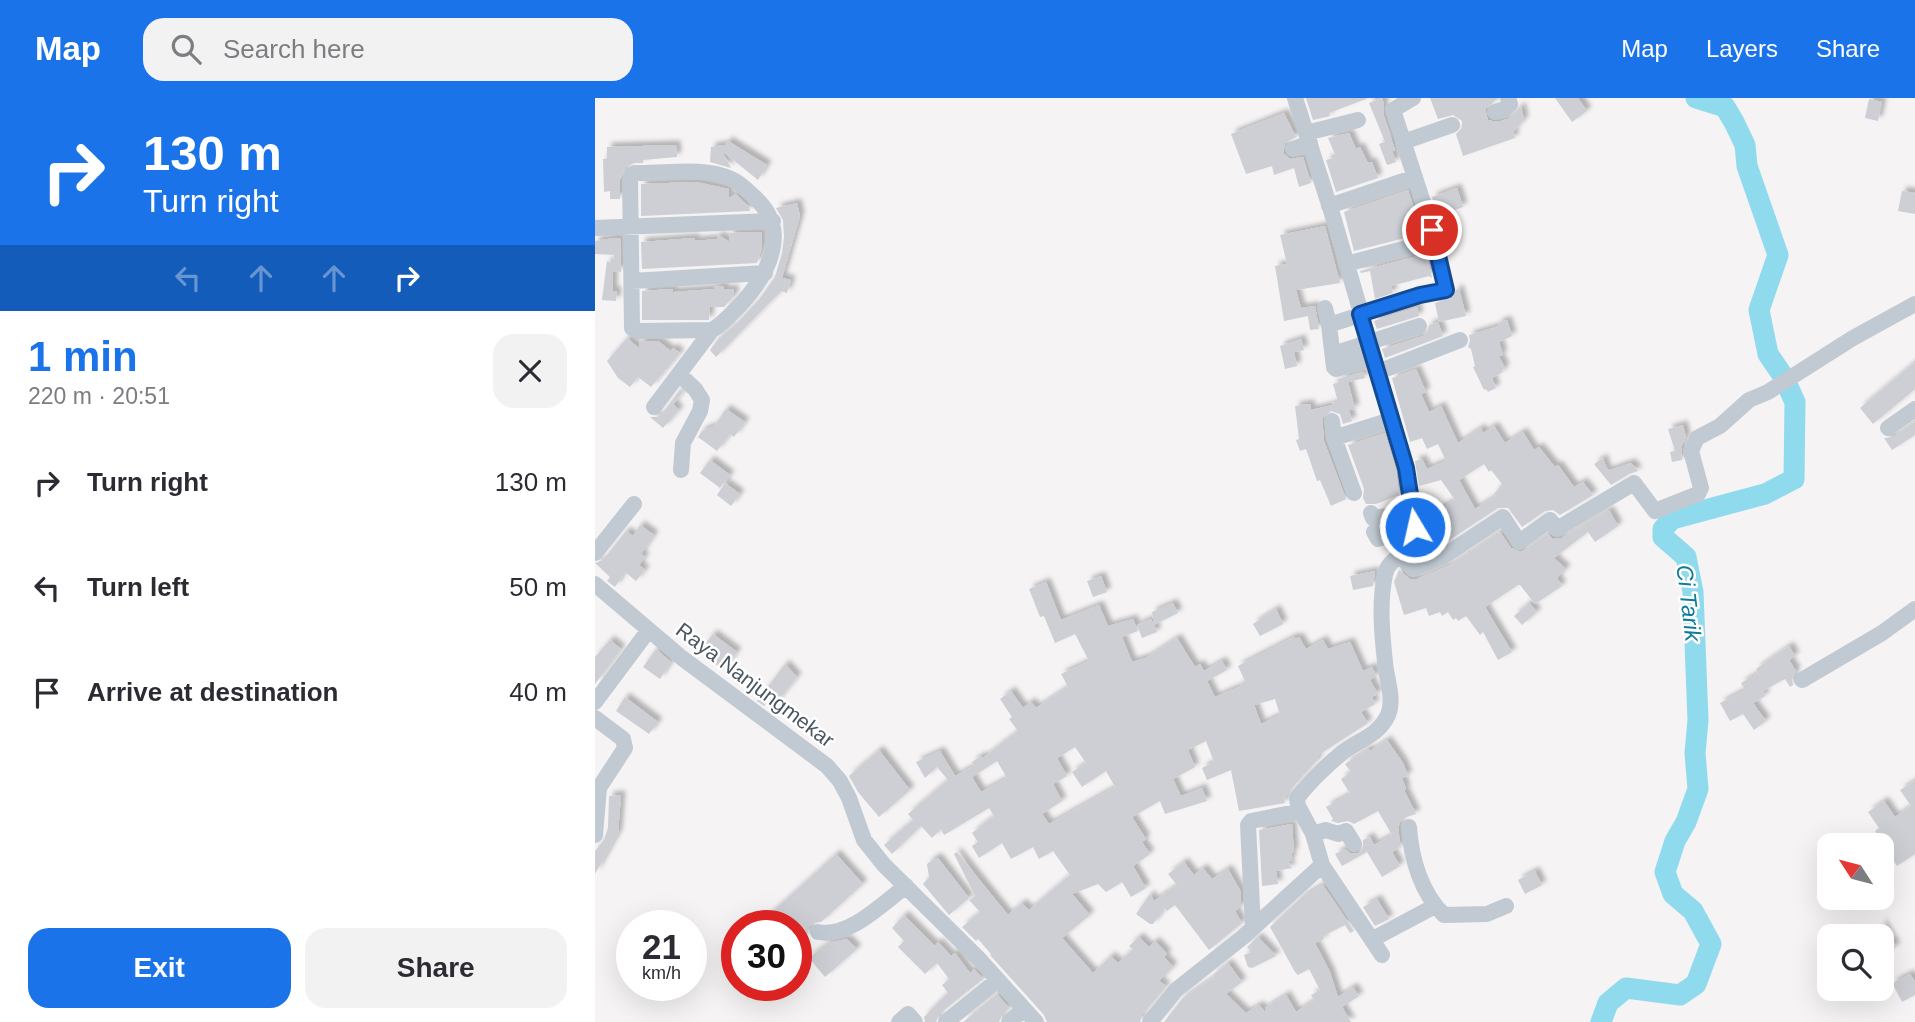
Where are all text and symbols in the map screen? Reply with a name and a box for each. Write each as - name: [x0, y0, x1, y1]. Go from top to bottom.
- search box: [143, 18, 633, 81]
- text: Map: [35, 30, 101, 67]
- icon: search: [167, 30, 205, 68]
- text: Search here: [223, 34, 365, 64]
- text: Map: [1621, 35, 1668, 62]
- text: Layers: [1706, 35, 1778, 62]
- text: Share: [1816, 35, 1880, 62]
- icon: right: [28, 126, 119, 217]
- text: 130 m: [143, 126, 282, 180]
- text: Turn right: [143, 183, 279, 219]
- pin: [1402, 200, 1462, 260]
- icon: arrive: [1413, 211, 1451, 249]
- icon: left: [169, 259, 207, 297]
- icon: ahead: [242, 259, 280, 297]
- icon: ahead: [315, 259, 353, 297]
- icon: right: [388, 259, 426, 297]
- text: 1 min: [28, 333, 138, 380]
- button: close: [493, 334, 567, 408]
- text: 220 m · 20:51: [28, 383, 170, 409]
- icon: right: [28, 464, 66, 502]
- text: Turn right: [87, 467, 208, 497]
- text: 130 m: [495, 467, 567, 497]
- position arrow: [1378, 490, 1452, 564]
- water label: Ci Tarik: [1671, 563, 1707, 644]
- icon: left: [28, 569, 66, 607]
- text: Turn left: [87, 572, 189, 602]
- text: 50 m: [509, 572, 567, 602]
- street label: Raya Nanjungmekar: [672, 618, 839, 751]
- icon: arrive: [28, 674, 66, 712]
- text: Arrive at destination: [87, 677, 338, 707]
- text: 40 m: [509, 677, 567, 707]
- north arrow: [1817, 833, 1893, 910]
- map controls: [1817, 833, 1894, 1001]
- speed limit sign: 30: [721, 910, 812, 1001]
- button: search: [1817, 924, 1894, 1001]
- text: 21: [642, 927, 681, 966]
- button: Exit: [28, 928, 291, 1008]
- button: Share: [305, 928, 567, 1008]
- text: km/h: [642, 963, 681, 983]

